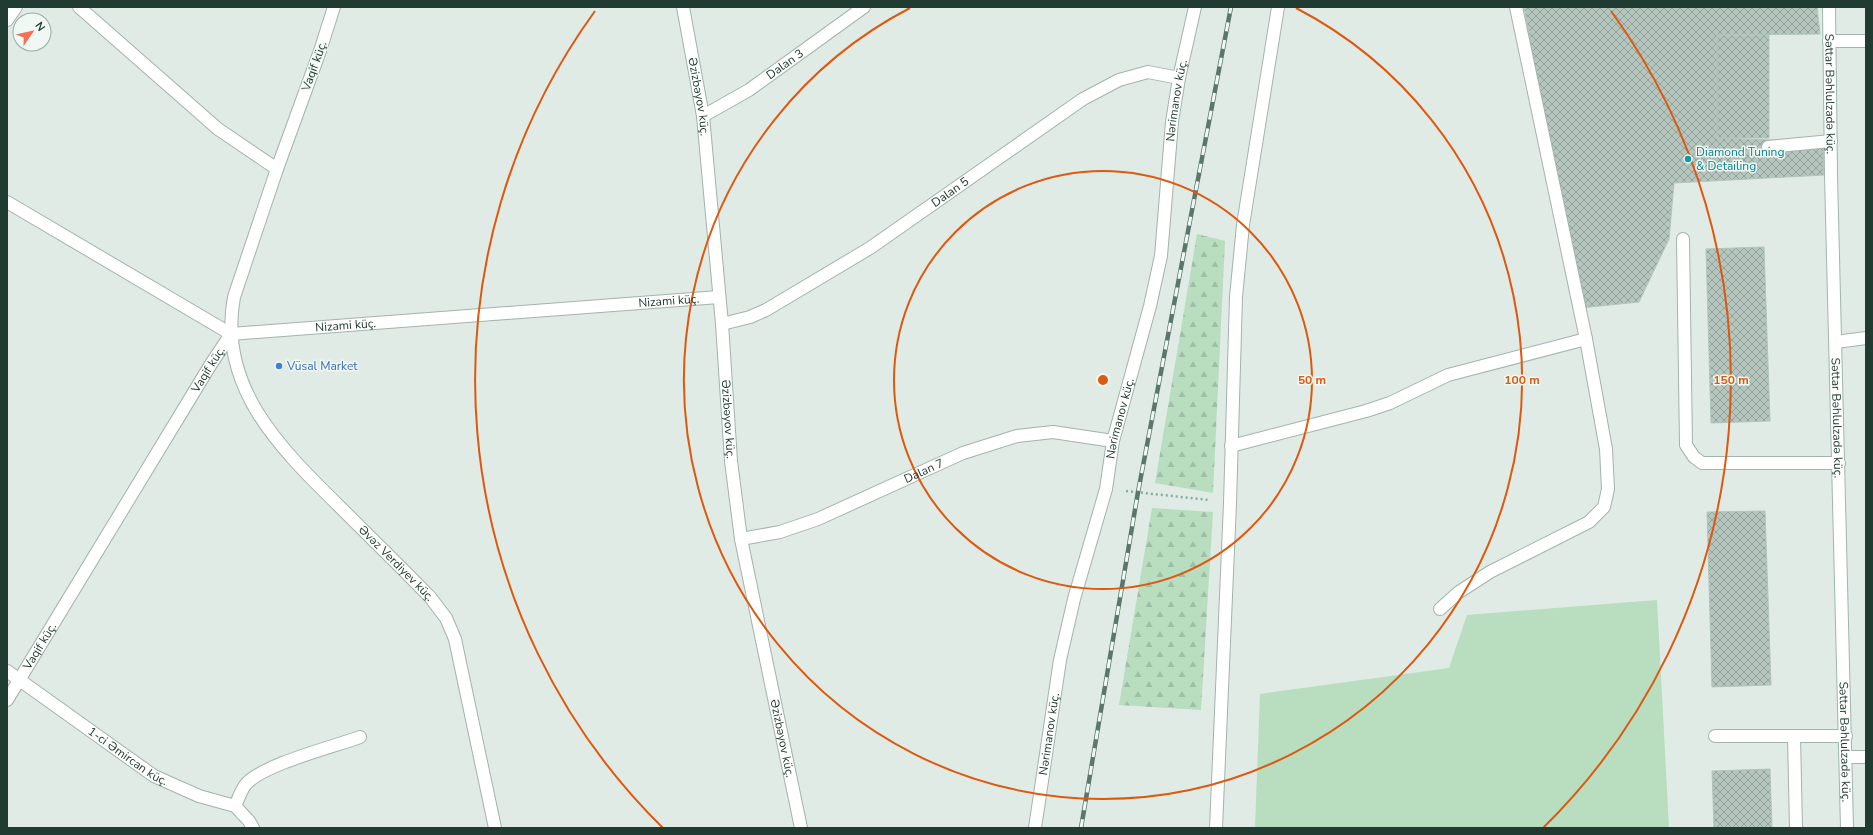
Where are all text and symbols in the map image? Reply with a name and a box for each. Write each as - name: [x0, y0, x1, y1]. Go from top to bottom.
- north arrow: [12, 12, 52, 52]
- text: N: [31, 19, 48, 34]
- street label: Səttar Bəhlulzadə küç.: [1821, 34, 1839, 154]
- street label: Vaqif küç.: [297, 39, 330, 94]
- street label: Dalan 3: [763, 45, 807, 83]
- street label: Əzizbəyov küç.: [684, 56, 713, 137]
- street label: Nərimanov küç.: [1162, 58, 1191, 142]
- place label: Diamond Tuning & Detailing: [1696, 144, 1784, 174]
- marker: Diamond Tuning & Detailing: [1683, 154, 1693, 164]
- street label: Dalan 5: [928, 173, 972, 211]
- street label: Nizami küç.: [638, 291, 700, 311]
- street label: Nizami küç.: [315, 315, 377, 336]
- street label: Vaqif küç.: [187, 343, 229, 396]
- street label: Səttar Bəhlulzadə küç.: [1827, 357, 1846, 478]
- place label: Vüsal Market: [286, 358, 358, 374]
- marker: Vüsal Market: [274, 361, 284, 371]
- text: 50 m: [1298, 372, 1326, 388]
- text: 100 m: [1504, 372, 1540, 388]
- text: 150 m: [1713, 372, 1749, 388]
- centre of rings: [1096, 373, 1110, 387]
- street label: Nərimanov küç.: [1102, 376, 1138, 460]
- street label: Əzizbəyov küç.: [718, 379, 739, 459]
- street label: Dalan 7: [901, 455, 946, 487]
- street label: Əvəz Verdiyev küç.: [355, 522, 438, 604]
- street label: Vaqif küç.: [19, 620, 60, 673]
- street label: Səttar Bəhlulzadə küç.: [1835, 681, 1854, 802]
- street label: Nərimanov küç.: [1035, 692, 1063, 776]
- street label: Əzizbəyov küç.: [766, 698, 798, 779]
- street label: 1-ci Əmircan küç.: [85, 723, 170, 789]

